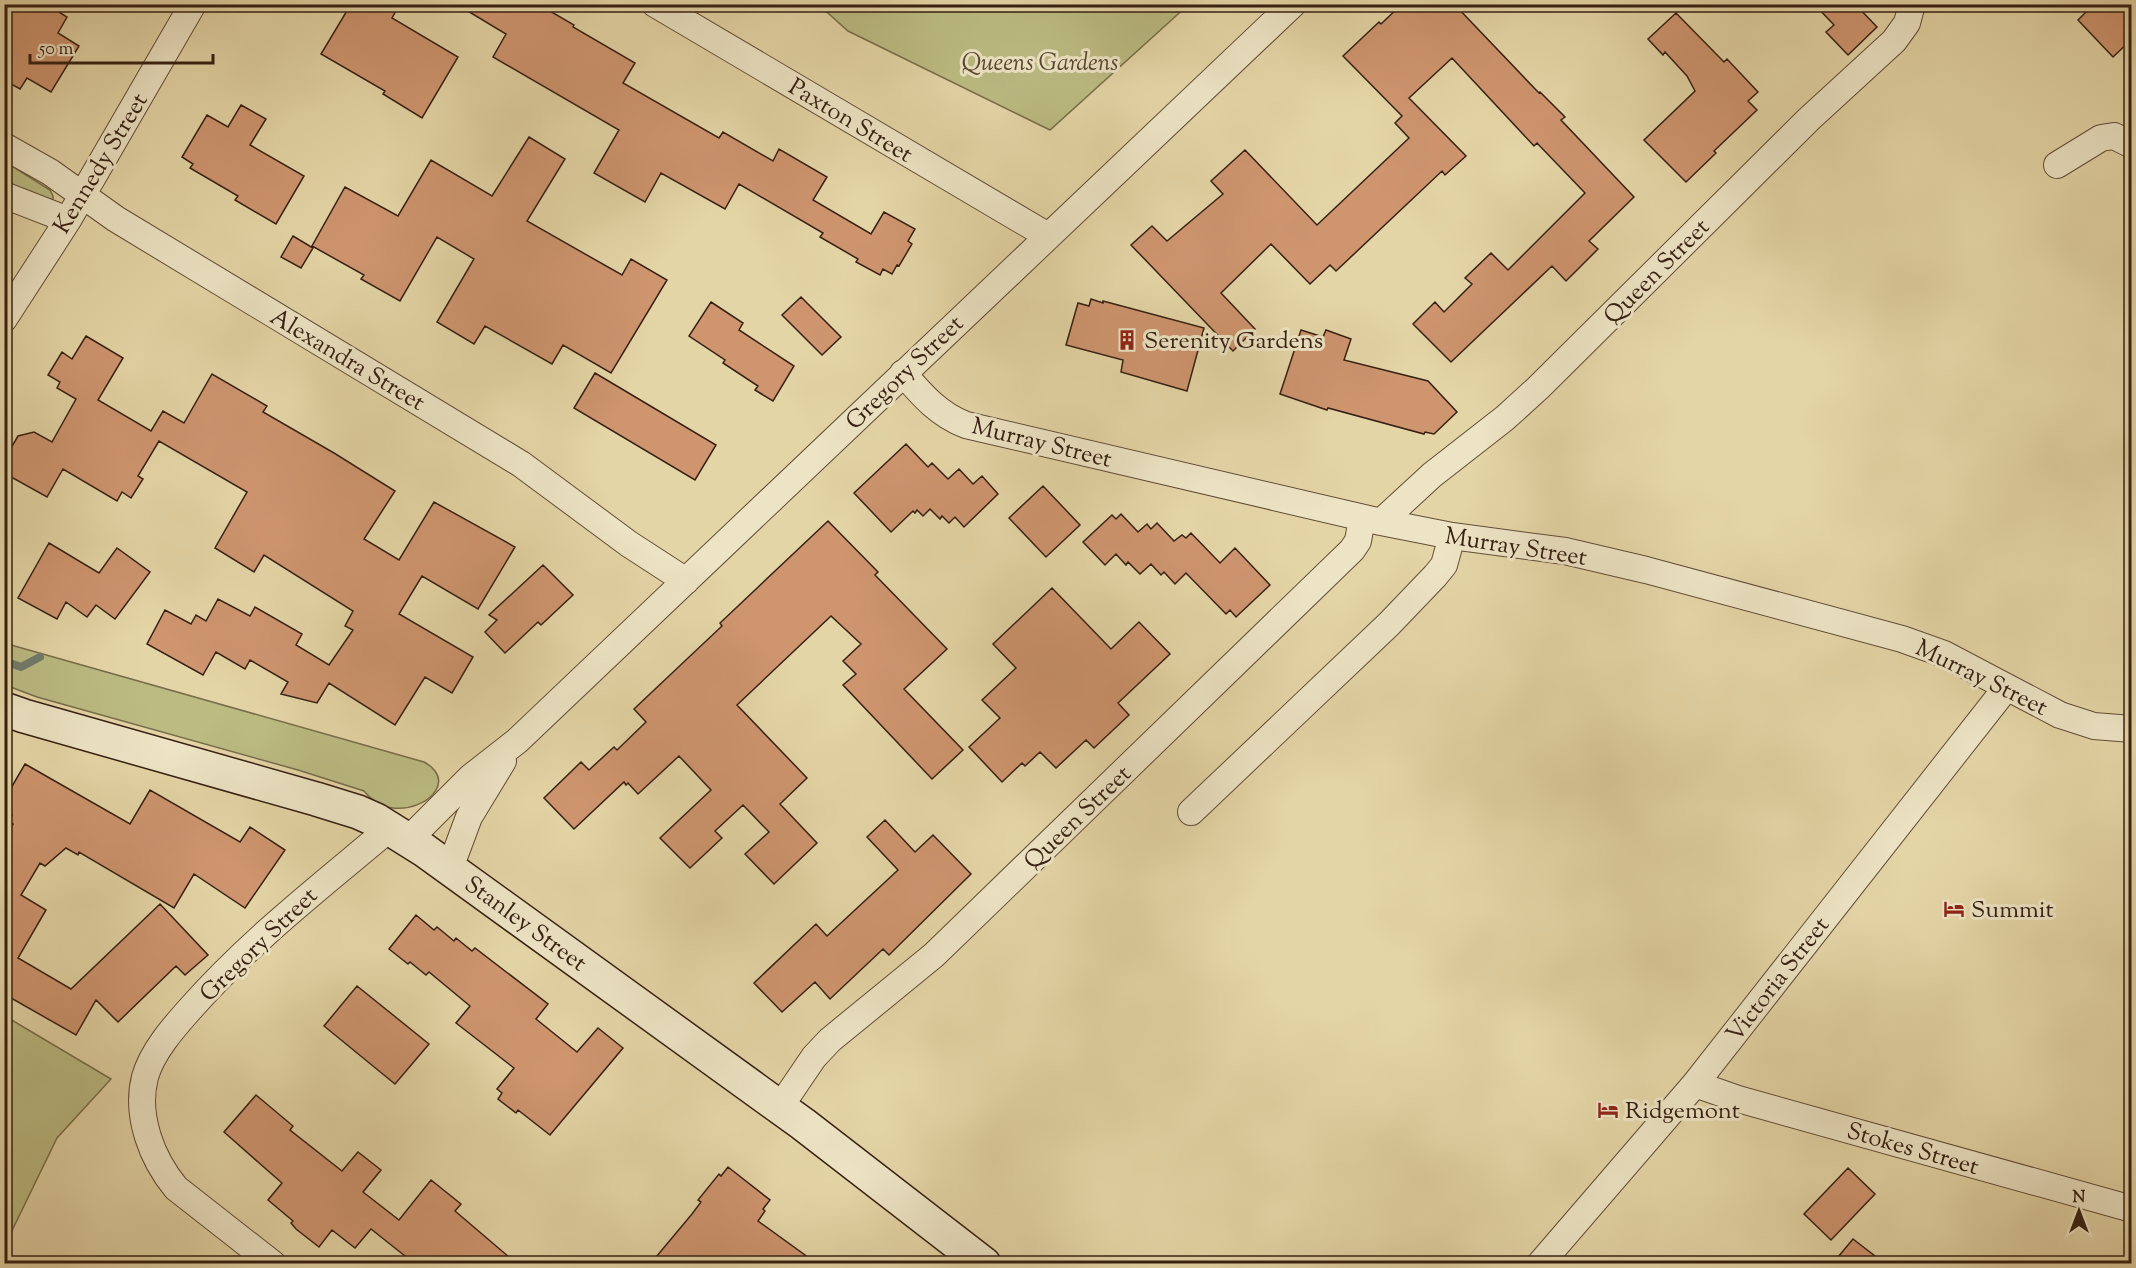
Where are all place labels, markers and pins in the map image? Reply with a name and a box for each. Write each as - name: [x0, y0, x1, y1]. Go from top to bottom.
- place label: Serenity Gardens: [1144, 325, 1323, 359]
- building icon: Serenity Gardens: [1115, 328, 1139, 352]
- place label: Summit: [1971, 894, 2054, 928]
- hotel icon: Summit: [1942, 897, 1966, 921]
- place label: Ridgemont: [1625, 1095, 1740, 1129]
- hotel icon: Ridgemont: [1596, 1098, 1620, 1122]

